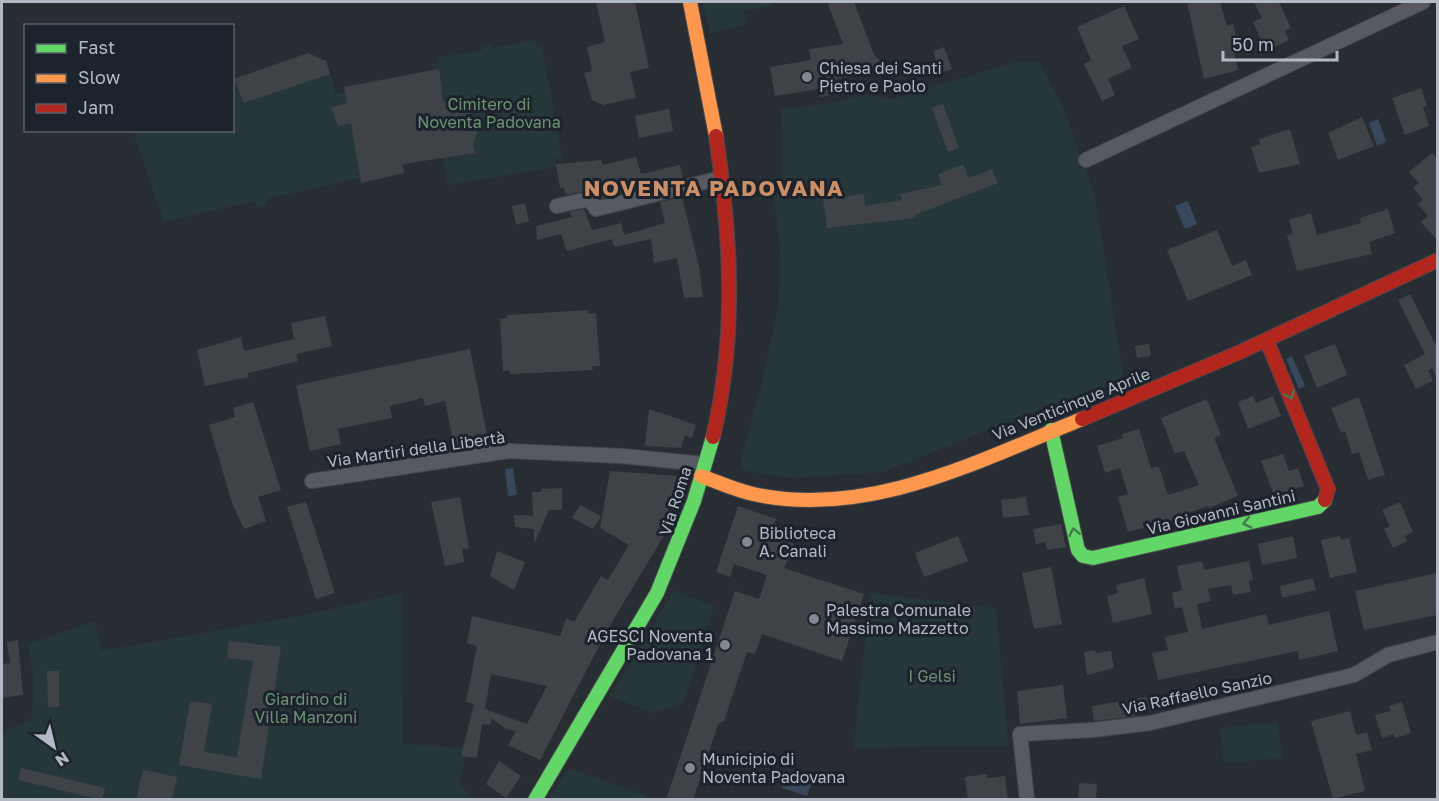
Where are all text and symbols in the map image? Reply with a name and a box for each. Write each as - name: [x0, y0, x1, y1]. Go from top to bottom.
- legend: [24, 24, 234, 132]
- scale bar: [1223, 24, 1337, 62]
- text: 50 m: [1232, 33, 1274, 55]
- text: Fast: [78, 36, 115, 58]
- place label: Chiesa dei Santi Pietro e Paolo: [819, 58, 942, 96]
- text: Slow: [78, 66, 121, 88]
- marker: Chiesa dei Santi Pietro e Paolo: [800, 70, 814, 84]
- park label: Cimitero di Noventa Padovana: [417, 94, 561, 132]
- text: Jam: [78, 96, 114, 118]
- district label: NOVENTA PADOVANA: [584, 174, 844, 201]
- street label: Via Venticinque Aprile: [989, 363, 1153, 445]
- one-way arrow: [1283, 389, 1295, 400]
- street label: Via Martiri della Libertà: [326, 427, 506, 471]
- street label: Via Roma: [654, 464, 696, 538]
- street label: Via Giovanni Santini: [1145, 485, 1297, 539]
- one-way arrow: [1242, 515, 1252, 528]
- place label: Biblioteca A. Canali: [759, 523, 836, 561]
- one-way arrow: [1068, 527, 1081, 537]
- marker: Biblioteca A. Canali: [740, 535, 754, 549]
- place label: Palestra Comunale Massimo Mazzetto: [826, 600, 971, 638]
- marker: Palestra Comunale Massimo Mazzetto: [807, 612, 821, 626]
- place label: AGESCI Noventa Padovana 1: [587, 626, 713, 664]
- marker: AGESCI Noventa Padovana 1: [718, 638, 732, 652]
- park label: I Gelsi: [908, 666, 956, 686]
- street label: Via Raffaello Sanzio: [1120, 667, 1274, 719]
- park label: Giardino di Villa Manzoni: [255, 689, 357, 727]
- north arrow: [24, 717, 84, 777]
- text: N: [52, 748, 73, 771]
- place label: Municipio di Noventa Padovana: [702, 749, 845, 787]
- marker: Municipio di Noventa Padovana: [683, 761, 697, 775]

